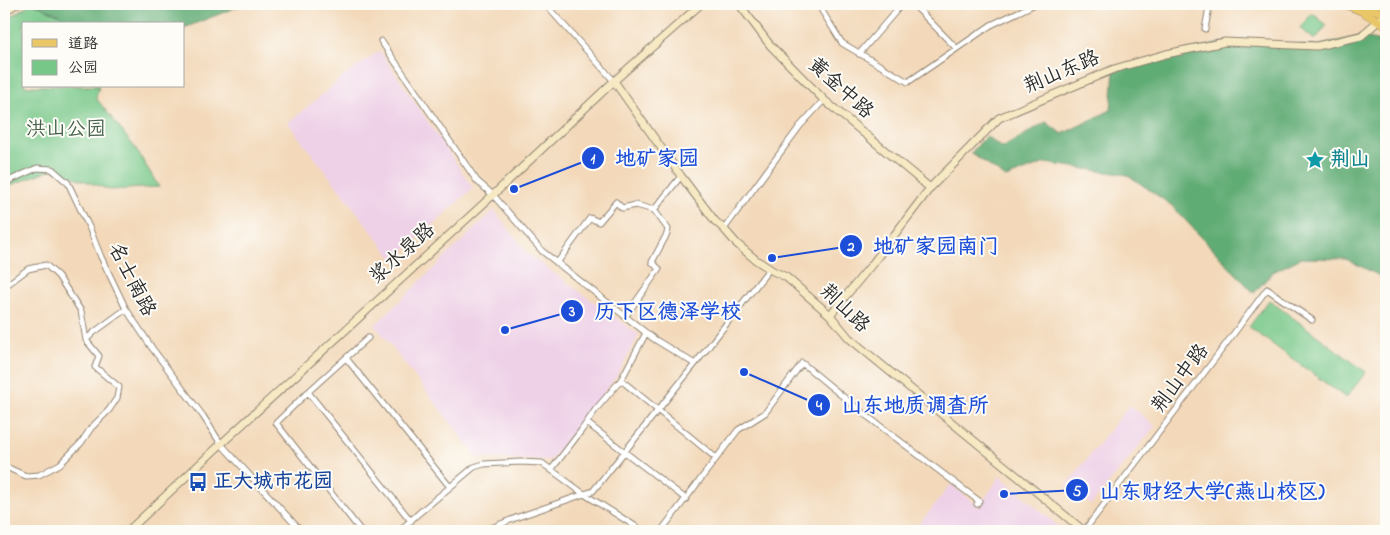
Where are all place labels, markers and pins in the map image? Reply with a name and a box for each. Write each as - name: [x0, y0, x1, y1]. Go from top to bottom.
- callout: 地矿家园: [580, 140, 709, 176]
- place label: 荆山: [1330, 146, 1370, 175]
- place icon: 荆山: [1304, 149, 1326, 171]
- callout: 地矿家园南门: [838, 228, 1009, 264]
- callout: 历下区德泽学校: [560, 293, 752, 329]
- callout: 山东地质调查所: [806, 387, 998, 423]
- place label: 正大城市花园: [213, 468, 333, 497]
- bus stop icon: 正大城市花园: [187, 471, 209, 493]
- callout: 山东财经大学(燕山校区): [1064, 472, 1334, 508]

